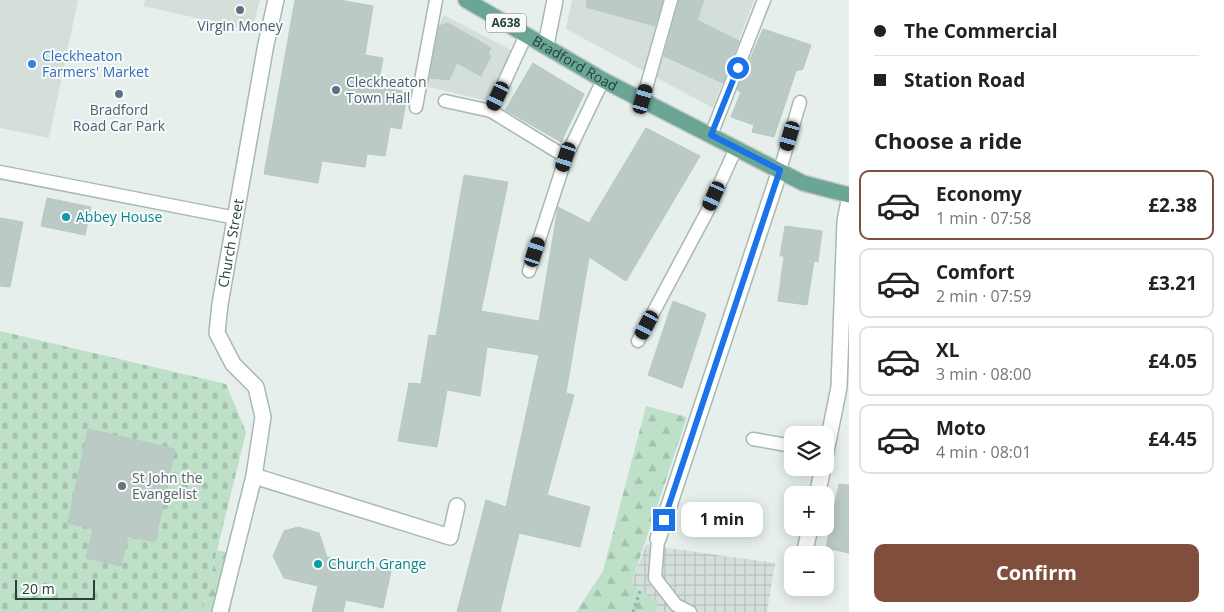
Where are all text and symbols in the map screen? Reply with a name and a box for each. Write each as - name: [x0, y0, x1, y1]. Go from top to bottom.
- marker: Virgin Money: [234, 4, 246, 16]
- road number: A638: [486, 13, 526, 32]
- place label: Virgin Money: [197, 16, 284, 35]
- text: The Commercial: [904, 18, 1058, 44]
- street label: Bradford Road: [529, 31, 621, 95]
- place label: Cleckheaton Farmers' Market: [42, 46, 149, 81]
- route start: [727, 57, 749, 79]
- marker: Cleckheaton Farmers' Market: [26, 58, 38, 70]
- text: Station Road: [904, 67, 1025, 93]
- place label: Cleckheaton Town Hall: [346, 72, 427, 107]
- car: [484, 79, 511, 113]
- car: [631, 83, 654, 115]
- marker: Cleckheaton Town Hall: [330, 84, 342, 96]
- marker: Bradford Road Car Park: [113, 88, 125, 100]
- place label: Bradford Road Car Park: [73, 100, 166, 135]
- car: [778, 120, 801, 152]
- text: Choose a ride: [874, 125, 1022, 155]
- car: [554, 140, 577, 174]
- car: [701, 179, 726, 213]
- text: Economy: [936, 181, 1022, 207]
- icon: car: [876, 183, 921, 228]
- text: £2.38: [1148, 192, 1197, 218]
- street label: Church Street: [213, 197, 247, 289]
- place label: Abbey House: [76, 207, 162, 226]
- text: 1 min · 07:58: [936, 207, 1031, 229]
- marker: Abbey House: [60, 211, 72, 223]
- car: [523, 235, 546, 269]
- text: Comfort: [936, 259, 1015, 285]
- icon: car: [876, 261, 921, 306]
- text: £3.21: [1148, 270, 1197, 296]
- text: 2 min · 07:59: [936, 285, 1031, 307]
- car: [633, 308, 660, 342]
- text: XL: [936, 337, 959, 363]
- icon: car: [876, 339, 921, 384]
- text: £4.05: [1148, 348, 1197, 374]
- text: 3 min · 08:00: [936, 363, 1031, 385]
- text: Moto: [936, 415, 986, 441]
- icon: car: [876, 417, 921, 462]
- map controls: [784, 426, 834, 596]
- button: layers: [784, 426, 834, 476]
- text: £4.45: [1148, 426, 1197, 452]
- text: 4 min · 08:01: [936, 441, 1031, 463]
- place label: St John the Evangelist: [132, 468, 203, 503]
- marker: St John the Evangelist: [116, 480, 128, 492]
- button: +: [784, 486, 834, 536]
- callout: 1 min: [682, 502, 764, 538]
- text: 1 min: [700, 508, 744, 530]
- route end: [653, 509, 675, 531]
- button: Confirm: [874, 544, 1199, 602]
- button: −: [784, 546, 834, 596]
- place label: Church Grange: [328, 554, 427, 573]
- marker: Church Grange: [312, 558, 324, 570]
- scale bar: [15, 577, 95, 600]
- text: 20 m: [22, 579, 55, 598]

